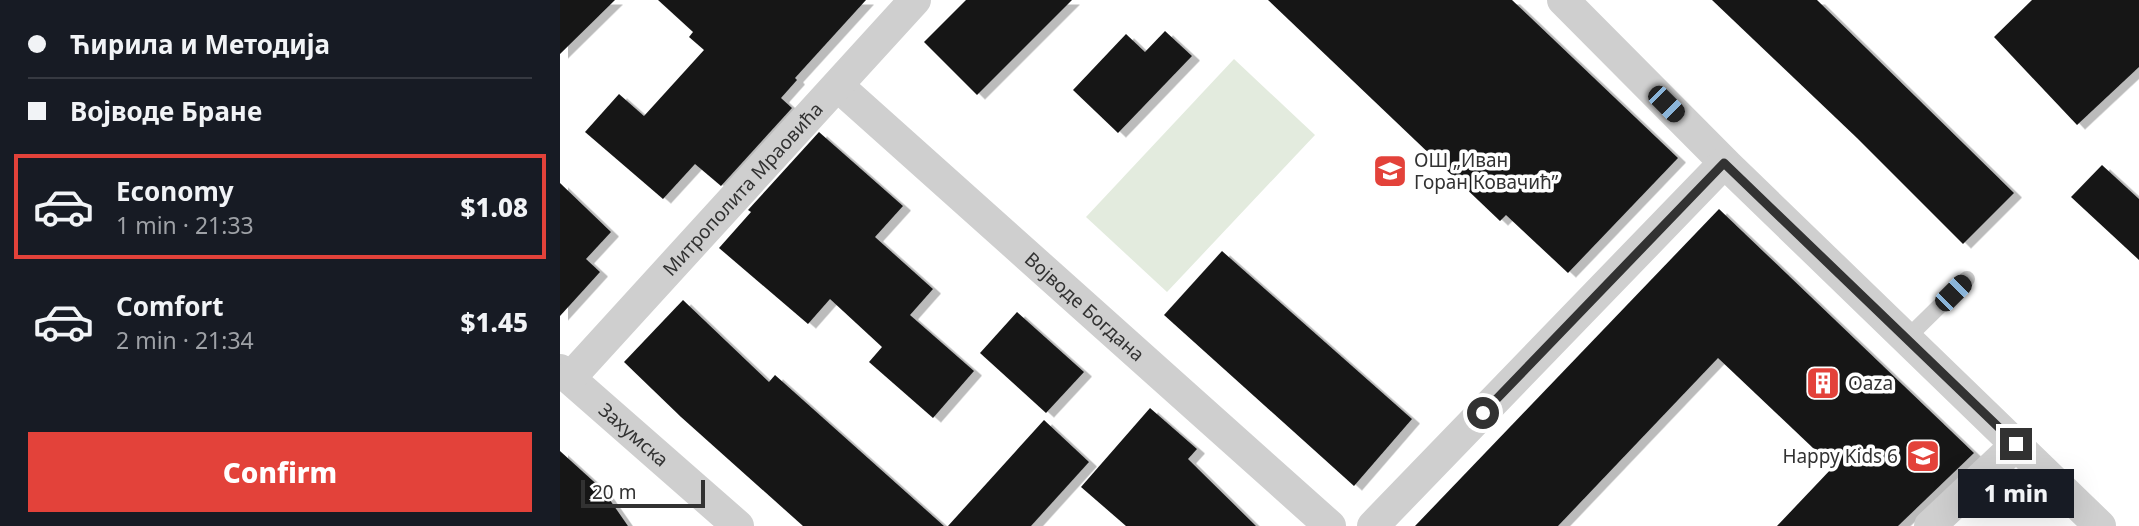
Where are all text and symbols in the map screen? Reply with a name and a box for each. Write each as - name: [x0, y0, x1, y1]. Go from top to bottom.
- text: Ћирила и Методија: [70, 26, 330, 62]
- car: [1644, 82, 1689, 126]
- text: Војводе Бране: [70, 93, 262, 129]
- street label: Митрополита Мраовића: [657, 97, 828, 281]
- place label: ОШ „Иван Горан Ковачић”: [1414, 147, 1558, 195]
- school or university icon: ОШ „Иван Горан Ковачић”: [1371, 152, 1409, 190]
- text: Economy: [116, 173, 234, 209]
- icon: car: [32, 175, 95, 238]
- text: $1.08: [461, 189, 528, 225]
- text: 1 min · 21:33: [116, 209, 254, 241]
- street label: Војводе Богдана: [1019, 246, 1150, 367]
- car: [1931, 271, 1976, 315]
- text: Comfort: [116, 288, 224, 324]
- icon: car: [32, 290, 95, 353]
- text: $1.45: [461, 304, 528, 340]
- text: 2 min · 21:34: [116, 324, 254, 356]
- building icon: Oaza: [1804, 364, 1842, 402]
- place label: Oaza: [1848, 370, 1893, 396]
- street label: Захумска: [593, 397, 674, 472]
- route start: [1467, 397, 1499, 429]
- route end: [2000, 428, 2032, 460]
- button: Confirm: [28, 432, 532, 512]
- school or university icon: Happy Kids 6: [1904, 437, 1942, 475]
- place label: Happy Kids 6: [1782, 443, 1898, 469]
- callout: 1 min: [1958, 468, 2074, 518]
- scale bar: [581, 477, 705, 509]
- text: 1 min: [1984, 477, 2048, 509]
- text: 20 m: [592, 479, 636, 505]

